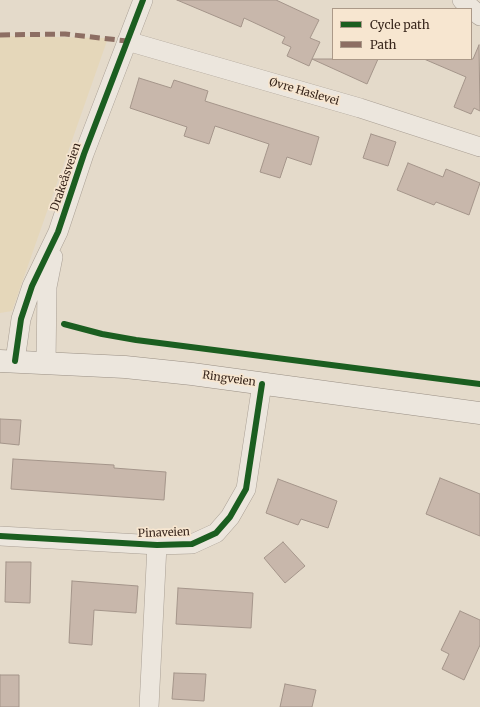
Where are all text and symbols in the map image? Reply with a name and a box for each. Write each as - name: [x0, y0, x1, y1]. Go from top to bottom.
- legend: [332, 8, 472, 60]
- text: Cycle path: [370, 17, 430, 32]
- text: Path: [370, 37, 396, 52]
- street label: Øvre Haslevei: [267, 76, 341, 108]
- street label: Drakeåsveien: [48, 141, 84, 213]
- street label: Ringveien: [201, 369, 257, 389]
- street label: Pinaveien: [138, 525, 190, 541]

